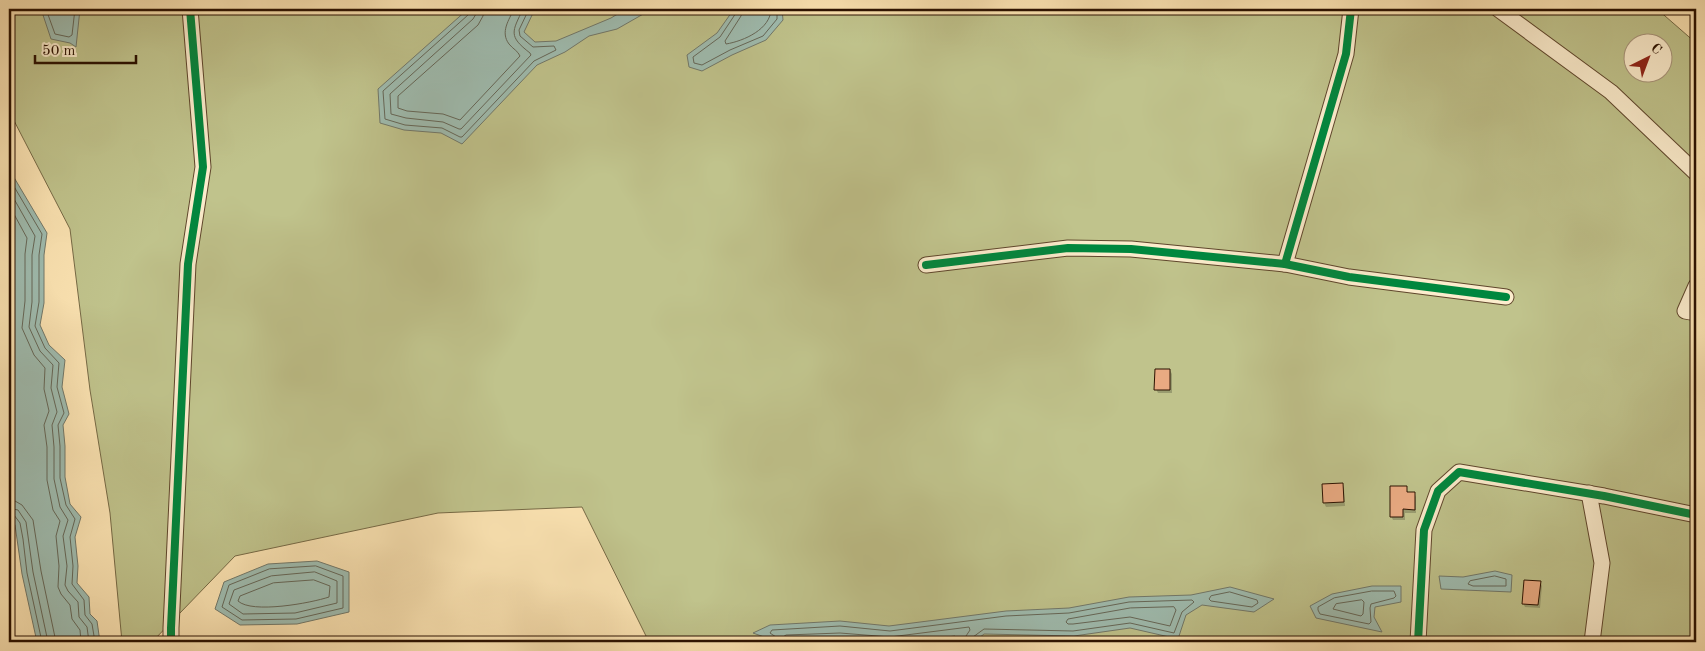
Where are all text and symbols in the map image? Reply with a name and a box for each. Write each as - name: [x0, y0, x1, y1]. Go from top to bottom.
- scale bar: [35, 32, 136, 64]
- north arrow: [1622, 32, 1672, 82]
- text: С: [1648, 41, 1664, 57]
- text: 50 m: [42, 44, 76, 59]

